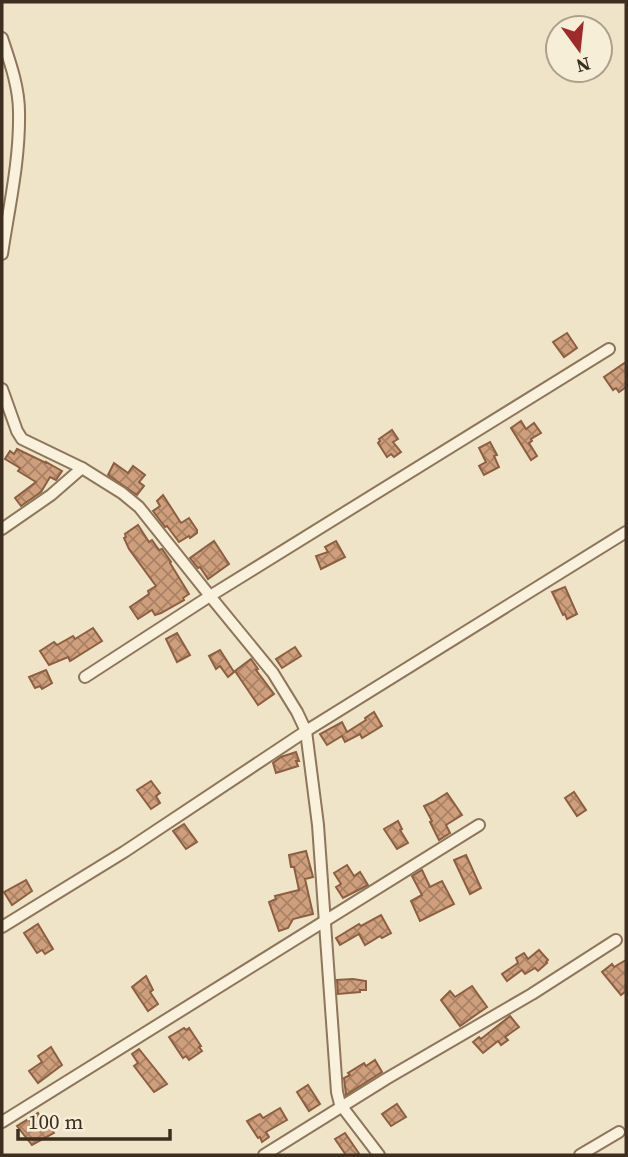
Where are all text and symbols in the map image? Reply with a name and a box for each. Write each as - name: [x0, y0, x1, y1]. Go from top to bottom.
- north arrow: [544, 14, 614, 84]
- text: N: [573, 51, 593, 80]
- scale bar: [18, 1098, 170, 1142]
- text: 100 m: [28, 1107, 83, 1136]

